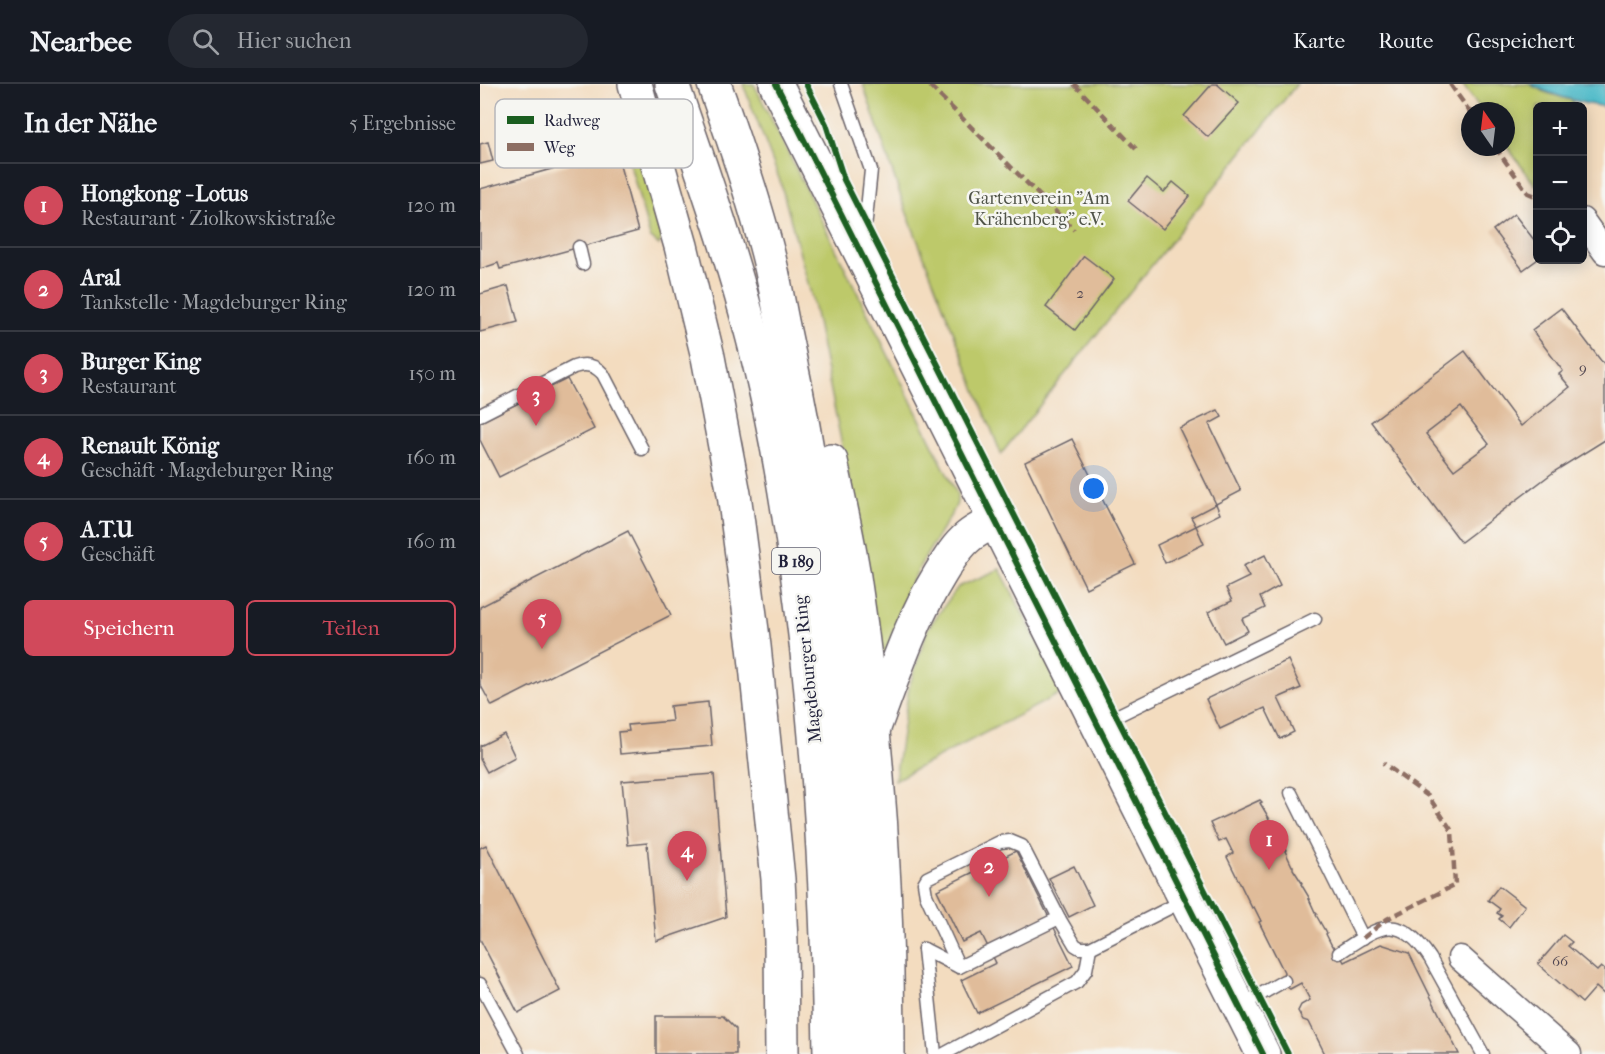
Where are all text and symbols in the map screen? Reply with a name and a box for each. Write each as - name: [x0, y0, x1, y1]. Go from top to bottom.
- search box: [168, 14, 588, 68]
- text: Nearbee: [30, 25, 132, 58]
- icon: search: [189, 25, 222, 58]
- text: Hier suchen: [237, 28, 352, 54]
- text: Karte: [1293, 29, 1345, 53]
- text: Route: [1378, 29, 1433, 53]
- text: Gespeichert: [1466, 29, 1575, 53]
- legend: [495, 99, 693, 168]
- north arrow: [1461, 102, 1515, 156]
- map controls: [1533, 102, 1587, 264]
- button: +: [1533, 102, 1587, 156]
- text: In der Nähe: [24, 108, 157, 139]
- text: Radweg: [544, 111, 600, 130]
- text: 5 Ergebnisse: [349, 112, 456, 135]
- text: Weg: [543, 138, 576, 157]
- button: −: [1533, 156, 1587, 210]
- text: Hongkong - Lotus: [81, 181, 248, 207]
- park label: Gartenverein "Am Krähenberg" e.V.: [968, 188, 1110, 230]
- text: 1: [40, 194, 47, 217]
- text: 120 m: [407, 194, 456, 217]
- text: Restaurant · Ziolkowskistraße: [81, 207, 335, 230]
- button: locate: [1533, 210, 1587, 264]
- text: Aral: [81, 265, 121, 291]
- text: 2: [38, 278, 49, 301]
- text: 120 m: [407, 278, 456, 301]
- house number: 2: [1076, 284, 1084, 302]
- text: Tankstelle · Magdeburger Ring: [81, 291, 347, 314]
- text: Burger King: [81, 349, 201, 375]
- house number: 9: [1579, 359, 1587, 377]
- text: 3: [39, 362, 48, 385]
- text: 150 m: [408, 362, 456, 385]
- text: Restaurant: [81, 375, 177, 398]
- pin: 3: [516, 376, 556, 426]
- text: Renault König: [81, 433, 219, 459]
- text: 4: [38, 446, 49, 469]
- text: 160 m: [406, 446, 456, 469]
- text: Geschäft · Magdeburger Ring: [81, 459, 333, 482]
- your location: [1079, 474, 1108, 503]
- text: A.T.U: [81, 517, 133, 543]
- text: 5: [39, 530, 48, 553]
- text: 160 m: [406, 530, 456, 553]
- text: Geschäft: [81, 543, 155, 566]
- road number: B 189: [772, 548, 820, 574]
- street label: Magdeburger Ring: [790, 594, 826, 744]
- button: Speichern: [24, 600, 234, 656]
- button: Teilen: [246, 600, 456, 656]
- pin: 5: [522, 600, 562, 649]
- pin: 1: [1250, 820, 1288, 870]
- pin: 4: [668, 832, 706, 881]
- pin: 2: [970, 848, 1008, 897]
- house number: 66: [1552, 952, 1569, 970]

